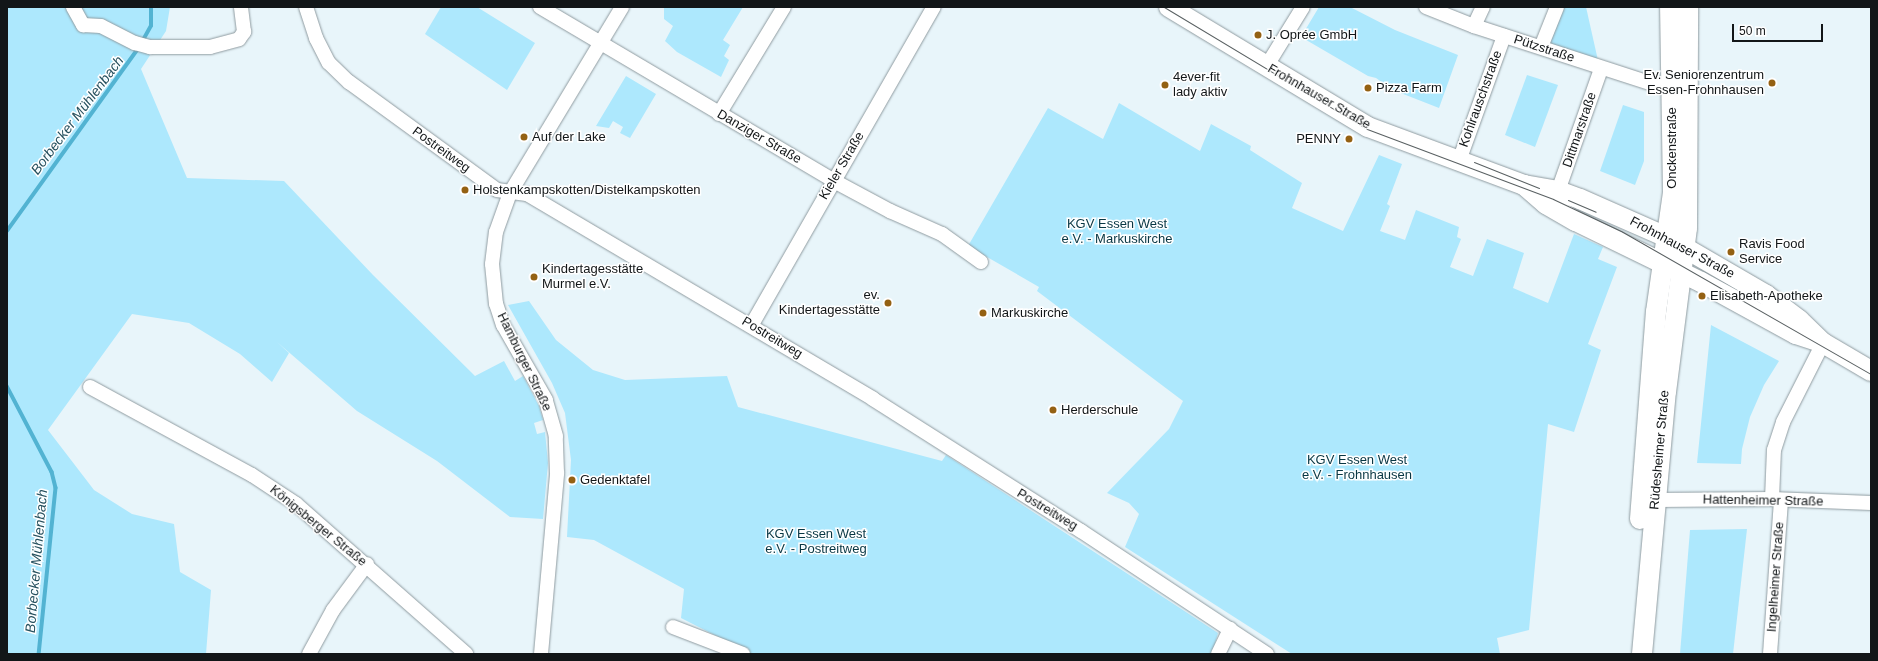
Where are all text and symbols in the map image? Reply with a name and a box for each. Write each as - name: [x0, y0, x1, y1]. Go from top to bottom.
- scale bar: [1734, 16, 1825, 42]
- text: 50 m: [1739, 24, 1766, 38]
- place label: J. Oprée GmbH: [1266, 27, 1357, 43]
- marker: J. Oprée GmbH: [1253, 30, 1263, 40]
- street label: Pützstraße: [1512, 32, 1576, 66]
- street label: Kohlrauschstraße: [1456, 48, 1506, 150]
- water label: Borbecker Mühlenbach: [27, 52, 127, 178]
- street label: Frohnhauser Straße: [1265, 61, 1373, 133]
- place label: Ev. Seniorenzentrum Essen-Frohnhausen: [1644, 68, 1764, 99]
- place label: 4ever-fit lady aktiv: [1173, 70, 1227, 101]
- marker: Ev. Seniorenzentrum Essen-Frohnhausen: [1767, 78, 1777, 88]
- marker: 4ever-fit lady aktiv: [1160, 80, 1170, 90]
- place label: Pizza Farm: [1376, 80, 1442, 96]
- marker: Pizza Farm: [1363, 83, 1373, 93]
- street label: Dittmarstraße: [1560, 90, 1600, 170]
- street label: Danziger Straße: [714, 107, 804, 167]
- street label: Onckenstraße: [1664, 107, 1680, 189]
- street label: Postreitweg: [409, 124, 473, 176]
- place label: Auf der Lake: [532, 129, 606, 145]
- street label: Kieler Straße: [816, 129, 868, 203]
- place label: PENNY: [1296, 131, 1341, 147]
- marker: Auf der Lake: [519, 132, 529, 142]
- marker: PENNY: [1344, 134, 1354, 144]
- place label: Holstenkampskotten/Distelkampskotten: [473, 182, 701, 198]
- marker: Holstenkampskotten/Distelkampskotten: [460, 185, 470, 195]
- street label: Frohnhauser Straße: [1627, 214, 1737, 282]
- park label: KGV Essen West e.V. - Markuskirche: [1062, 217, 1172, 248]
- place label: Ravis Food Service: [1739, 237, 1805, 268]
- marker: Ravis Food Service: [1726, 247, 1736, 257]
- place label: Kindertagesstätte Murmel e.V.: [542, 262, 643, 293]
- marker: Kindertagesstätte Murmel e.V.: [529, 272, 539, 282]
- place label: ev. Kindertagesstätte: [779, 288, 880, 319]
- place label: Elisabeth-Apotheke: [1710, 288, 1823, 304]
- marker: Elisabeth-Apotheke: [1697, 291, 1707, 301]
- marker: ev. Kindertagesstätte: [883, 298, 893, 308]
- place label: Markuskirche: [991, 305, 1068, 321]
- marker: Markuskirche: [978, 308, 988, 318]
- street label: Hamburger Straße: [493, 310, 555, 414]
- street label: Postreitweg: [739, 314, 805, 362]
- street label: Rüdesheimer Straße: [1647, 390, 1673, 510]
- place label: Herderschule: [1061, 402, 1138, 418]
- marker: Herderschule: [1048, 405, 1058, 415]
- park label: KGV Essen West e.V. - Frohnhausen: [1302, 453, 1412, 484]
- place label: Gedenktafel: [580, 472, 650, 488]
- marker: Gedenktafel: [567, 475, 577, 485]
- street label: Königsberger Straße: [266, 482, 370, 570]
- street label: Postreitweg: [1014, 486, 1080, 534]
- water label: Borbecker Mühlenbach: [21, 489, 51, 633]
- street label: Hattenheimer Straße: [1703, 492, 1823, 510]
- street label: Ingelheimer Straße: [1764, 521, 1788, 633]
- park label: KGV Essen West e.V. - Postreitweg: [765, 527, 867, 558]

